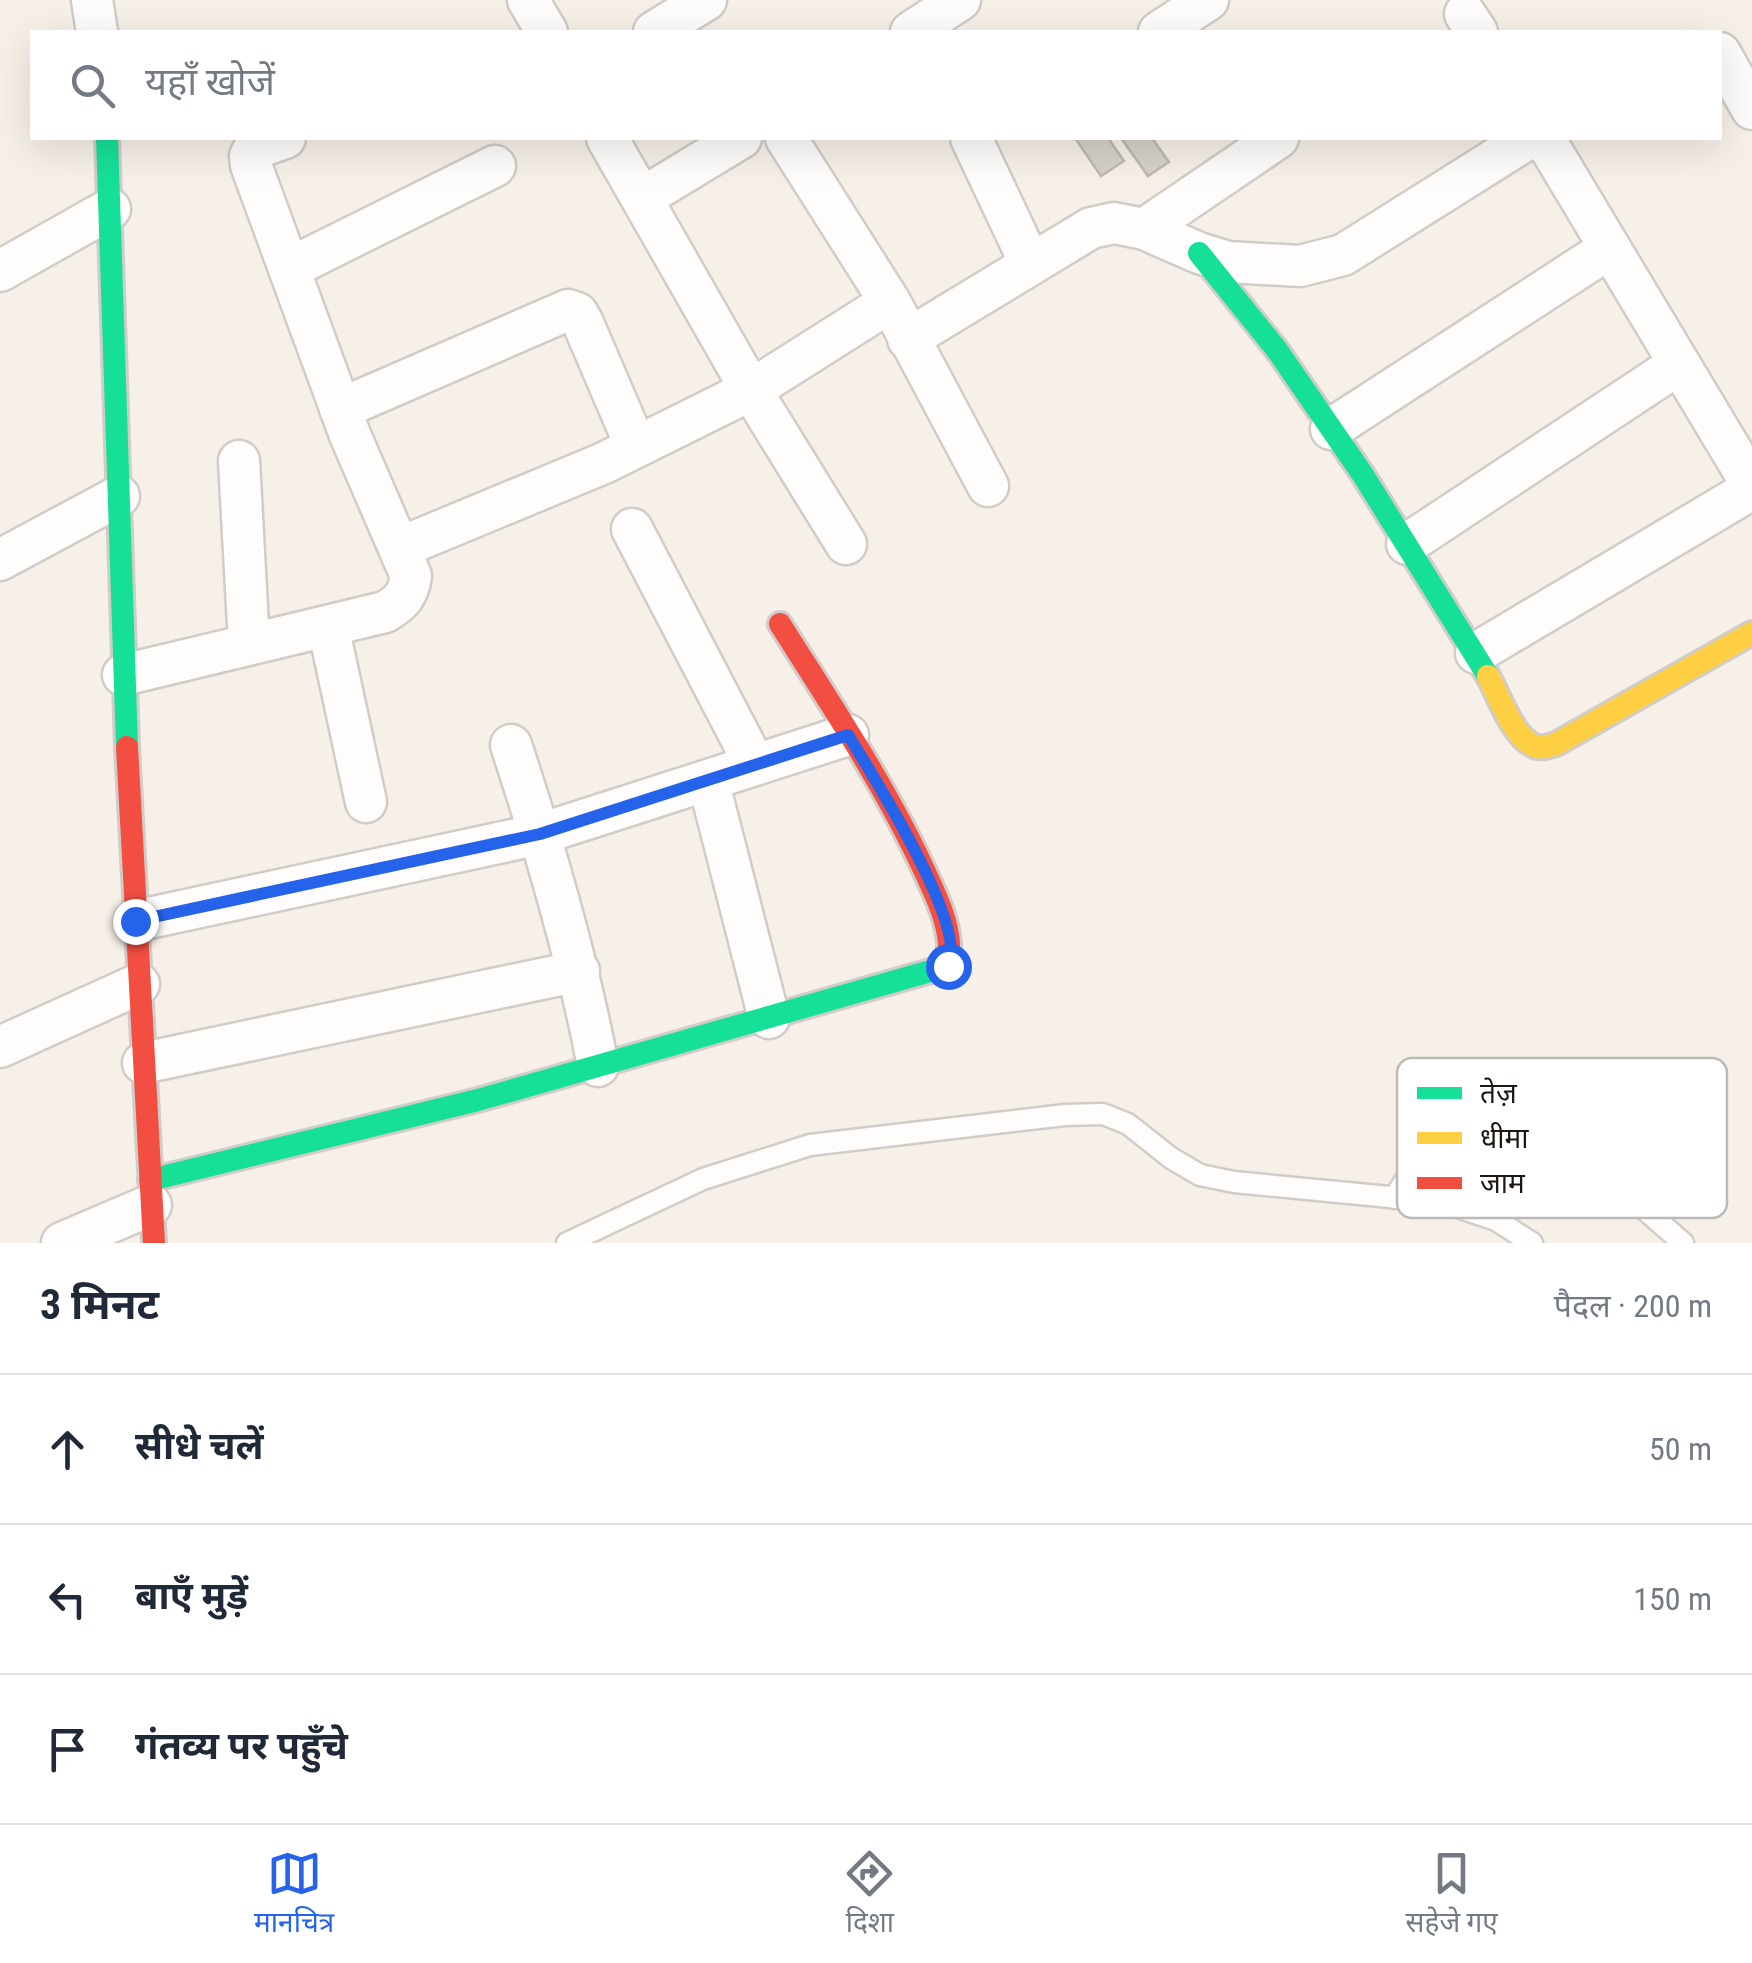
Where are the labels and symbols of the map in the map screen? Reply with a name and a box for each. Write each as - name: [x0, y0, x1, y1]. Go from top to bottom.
- route end: [113, 899, 159, 945]
- route start: [926, 944, 972, 990]
- legend: [1397, 1058, 1727, 1218]
- text: तेज़: [1480, 1077, 1518, 1110]
- text: धीमा: [1480, 1122, 1529, 1155]
- text: जाम: [1480, 1167, 1526, 1200]

